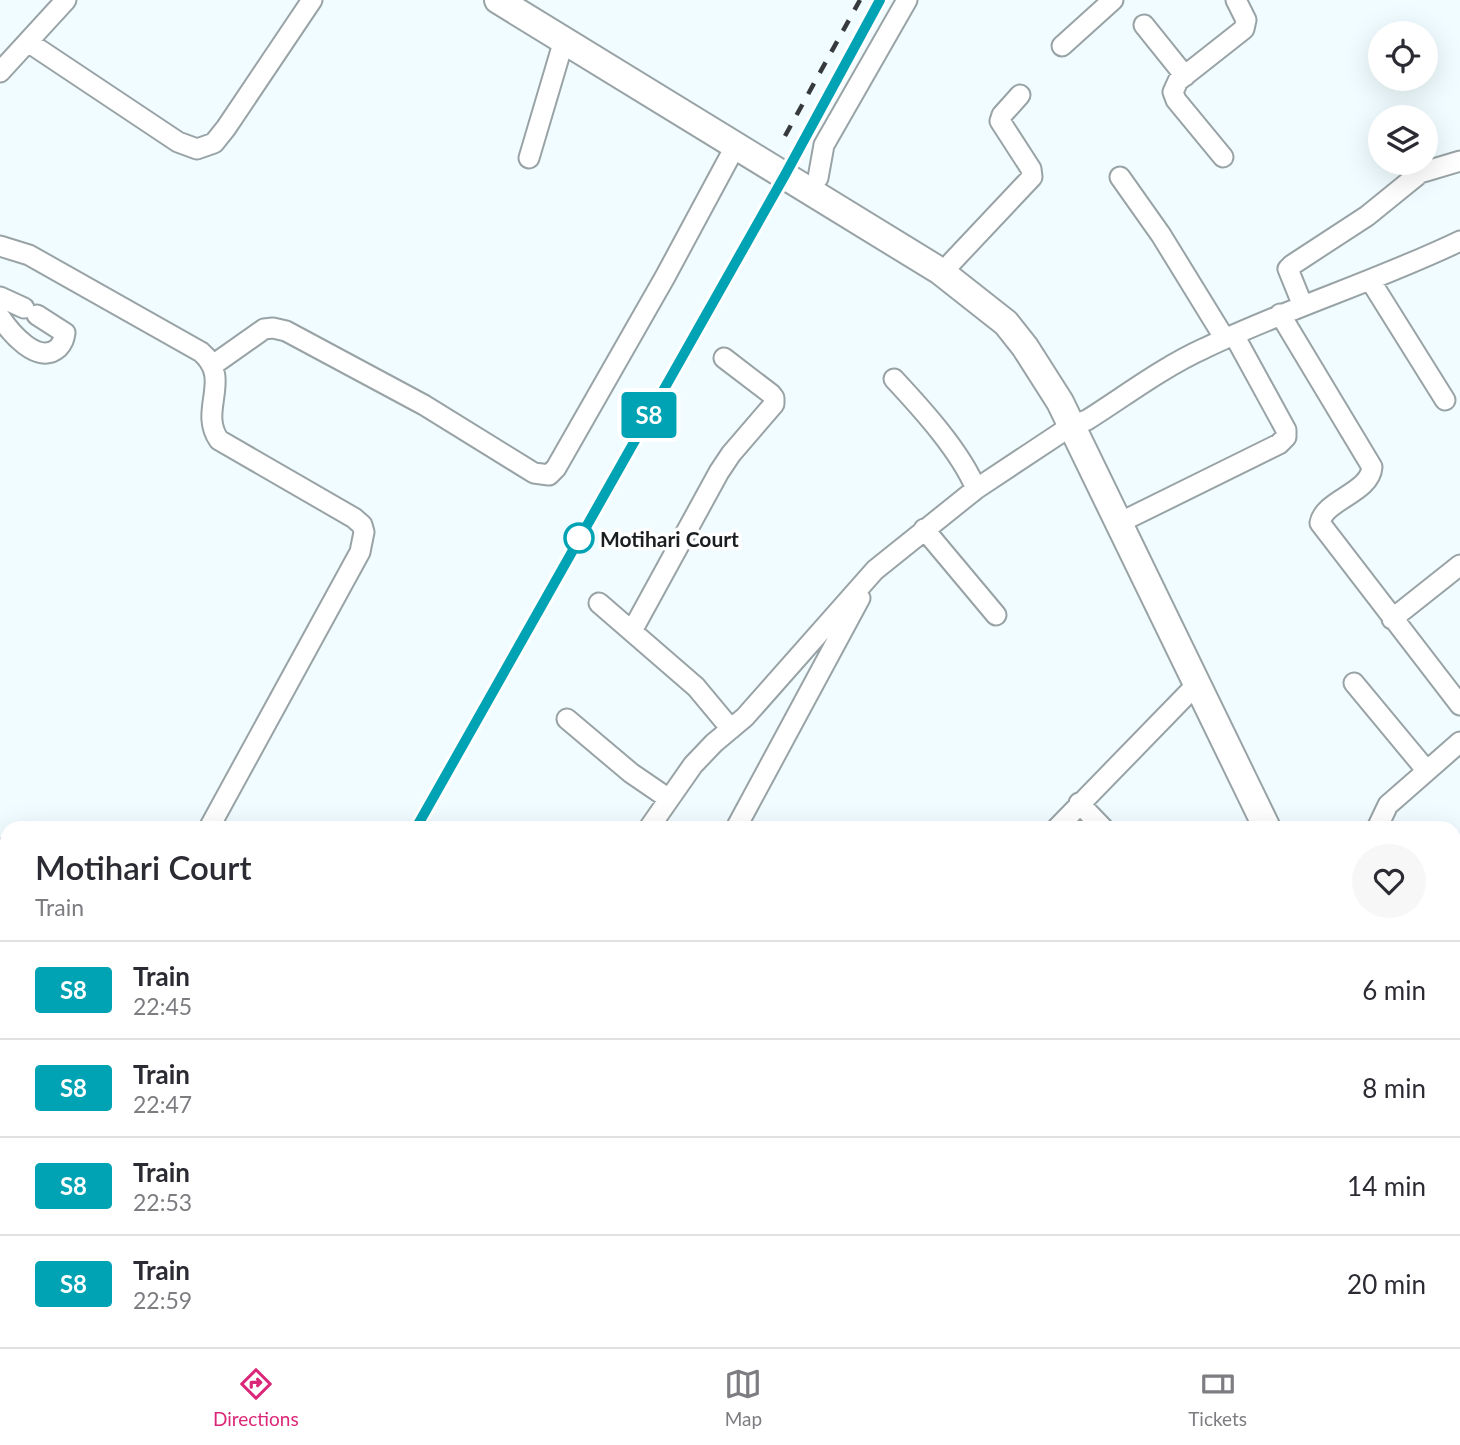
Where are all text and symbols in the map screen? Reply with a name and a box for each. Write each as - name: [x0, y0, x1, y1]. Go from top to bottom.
- map controls: [1368, 21, 1438, 175]
- button: locate: [1368, 21, 1438, 91]
- button: layers: [1368, 105, 1438, 175]
- line badge: S8: [618, 392, 680, 438]
- text: S8: [635, 400, 663, 429]
- marker: Motihari Court: [564, 523, 594, 553]
- place label: Motihari Court: [600, 526, 739, 551]
- button: heart: [1352, 844, 1426, 918]
- text: Motihari Court: [35, 847, 252, 887]
- text: Train: [35, 893, 84, 921]
- text: Train: [133, 960, 190, 992]
- text: 6 min: [1362, 974, 1426, 1006]
- text: S8: [60, 975, 87, 1004]
- text: 22:45: [133, 992, 192, 1020]
- text: Train: [133, 1058, 190, 1090]
- text: 8 min: [1362, 1072, 1426, 1104]
- text: S8: [60, 1073, 87, 1102]
- text: 22:47: [133, 1090, 192, 1118]
- text: Train: [133, 1156, 190, 1188]
- text: 14 min: [1347, 1170, 1426, 1202]
- text: S8: [60, 1171, 87, 1200]
- text: 22:53: [133, 1188, 192, 1216]
- text: Train: [133, 1254, 190, 1286]
- text: 20 min: [1347, 1268, 1426, 1300]
- text: S8: [60, 1269, 87, 1298]
- text: 22:59: [133, 1286, 192, 1314]
- tab: Directions: [213, 1365, 299, 1430]
- tab: Map: [724, 1365, 762, 1430]
- tab: Tickets: [1188, 1365, 1247, 1430]

